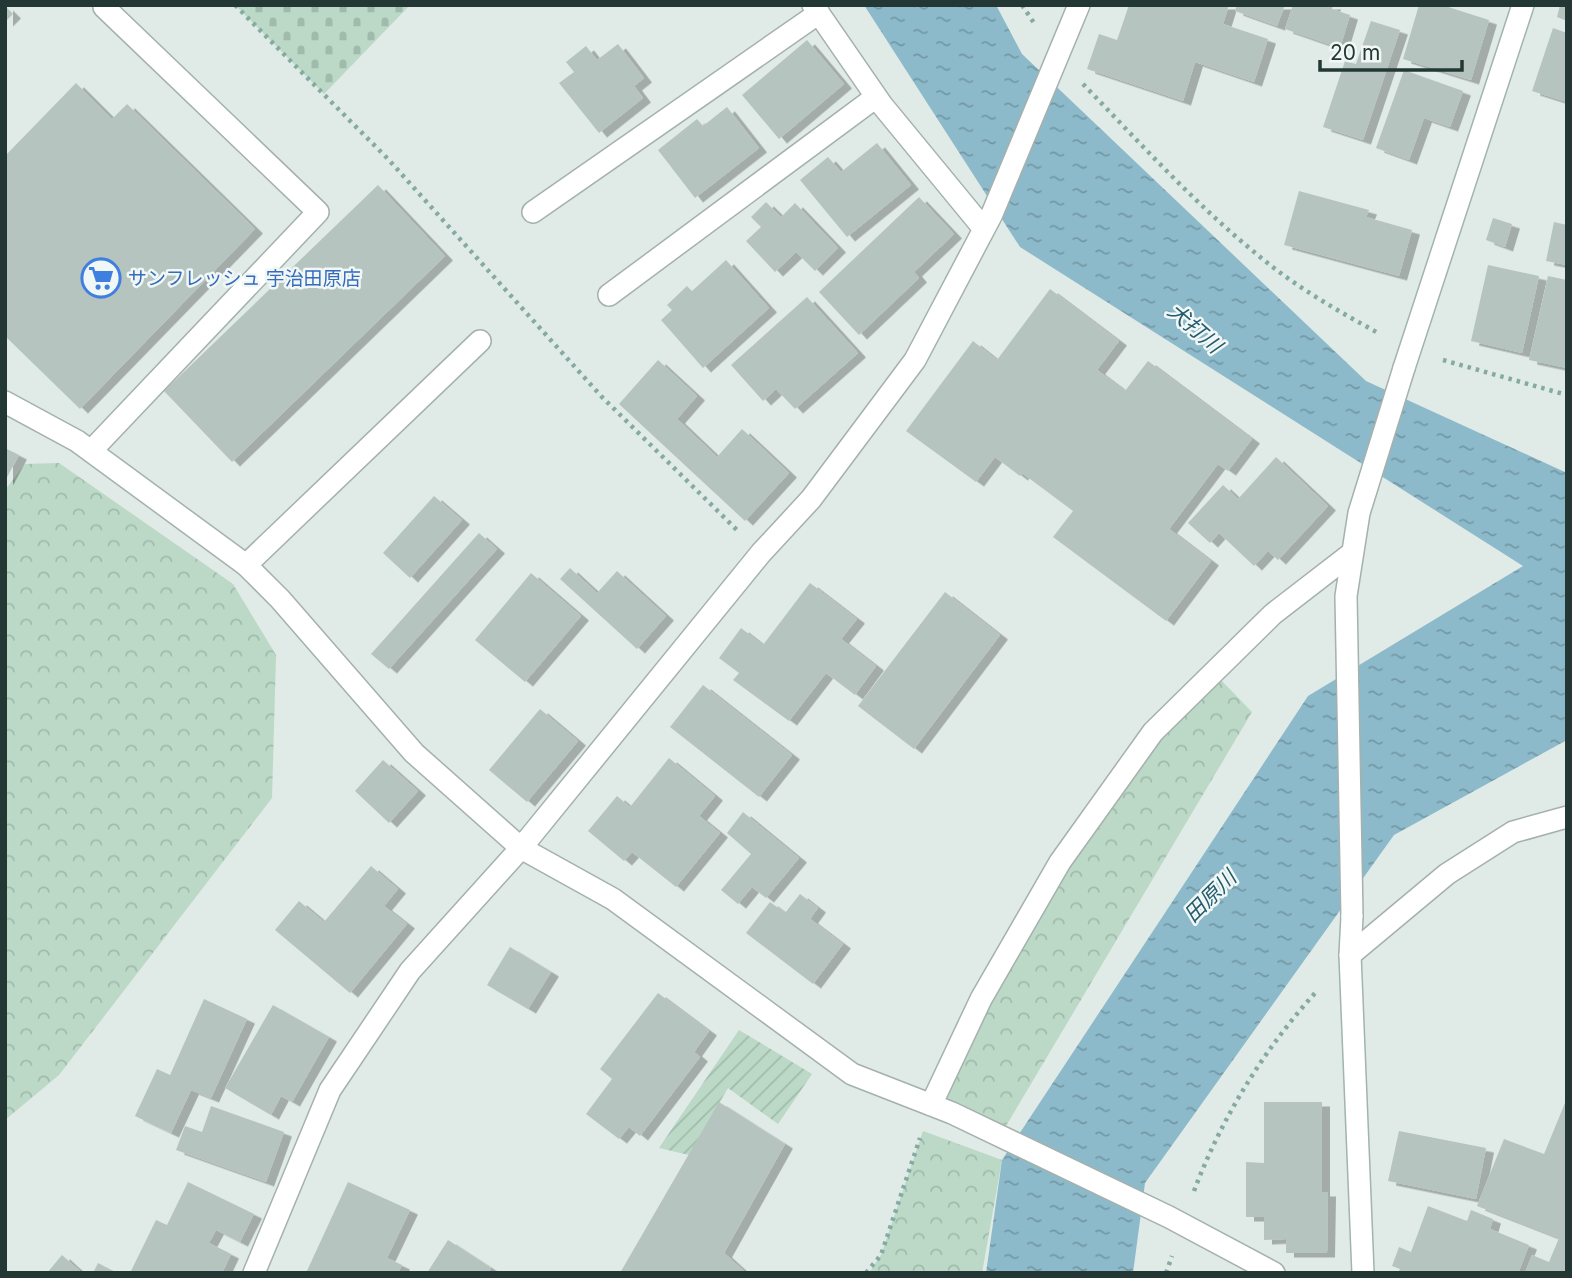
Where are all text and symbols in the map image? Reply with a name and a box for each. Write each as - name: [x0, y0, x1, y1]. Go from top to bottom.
- scale bar: [1320, 28, 1462, 72]
- text: 20 m: [1330, 40, 1380, 65]
- supermarket icon: サンフレッシュ 宇治田原店: [80, 257, 122, 299]
- place label: サンフレッシュ 宇治田原店: [128, 267, 361, 290]
- water label: 犬打川: [1163, 298, 1228, 359]
- water label: 田原川: [1179, 863, 1243, 927]

